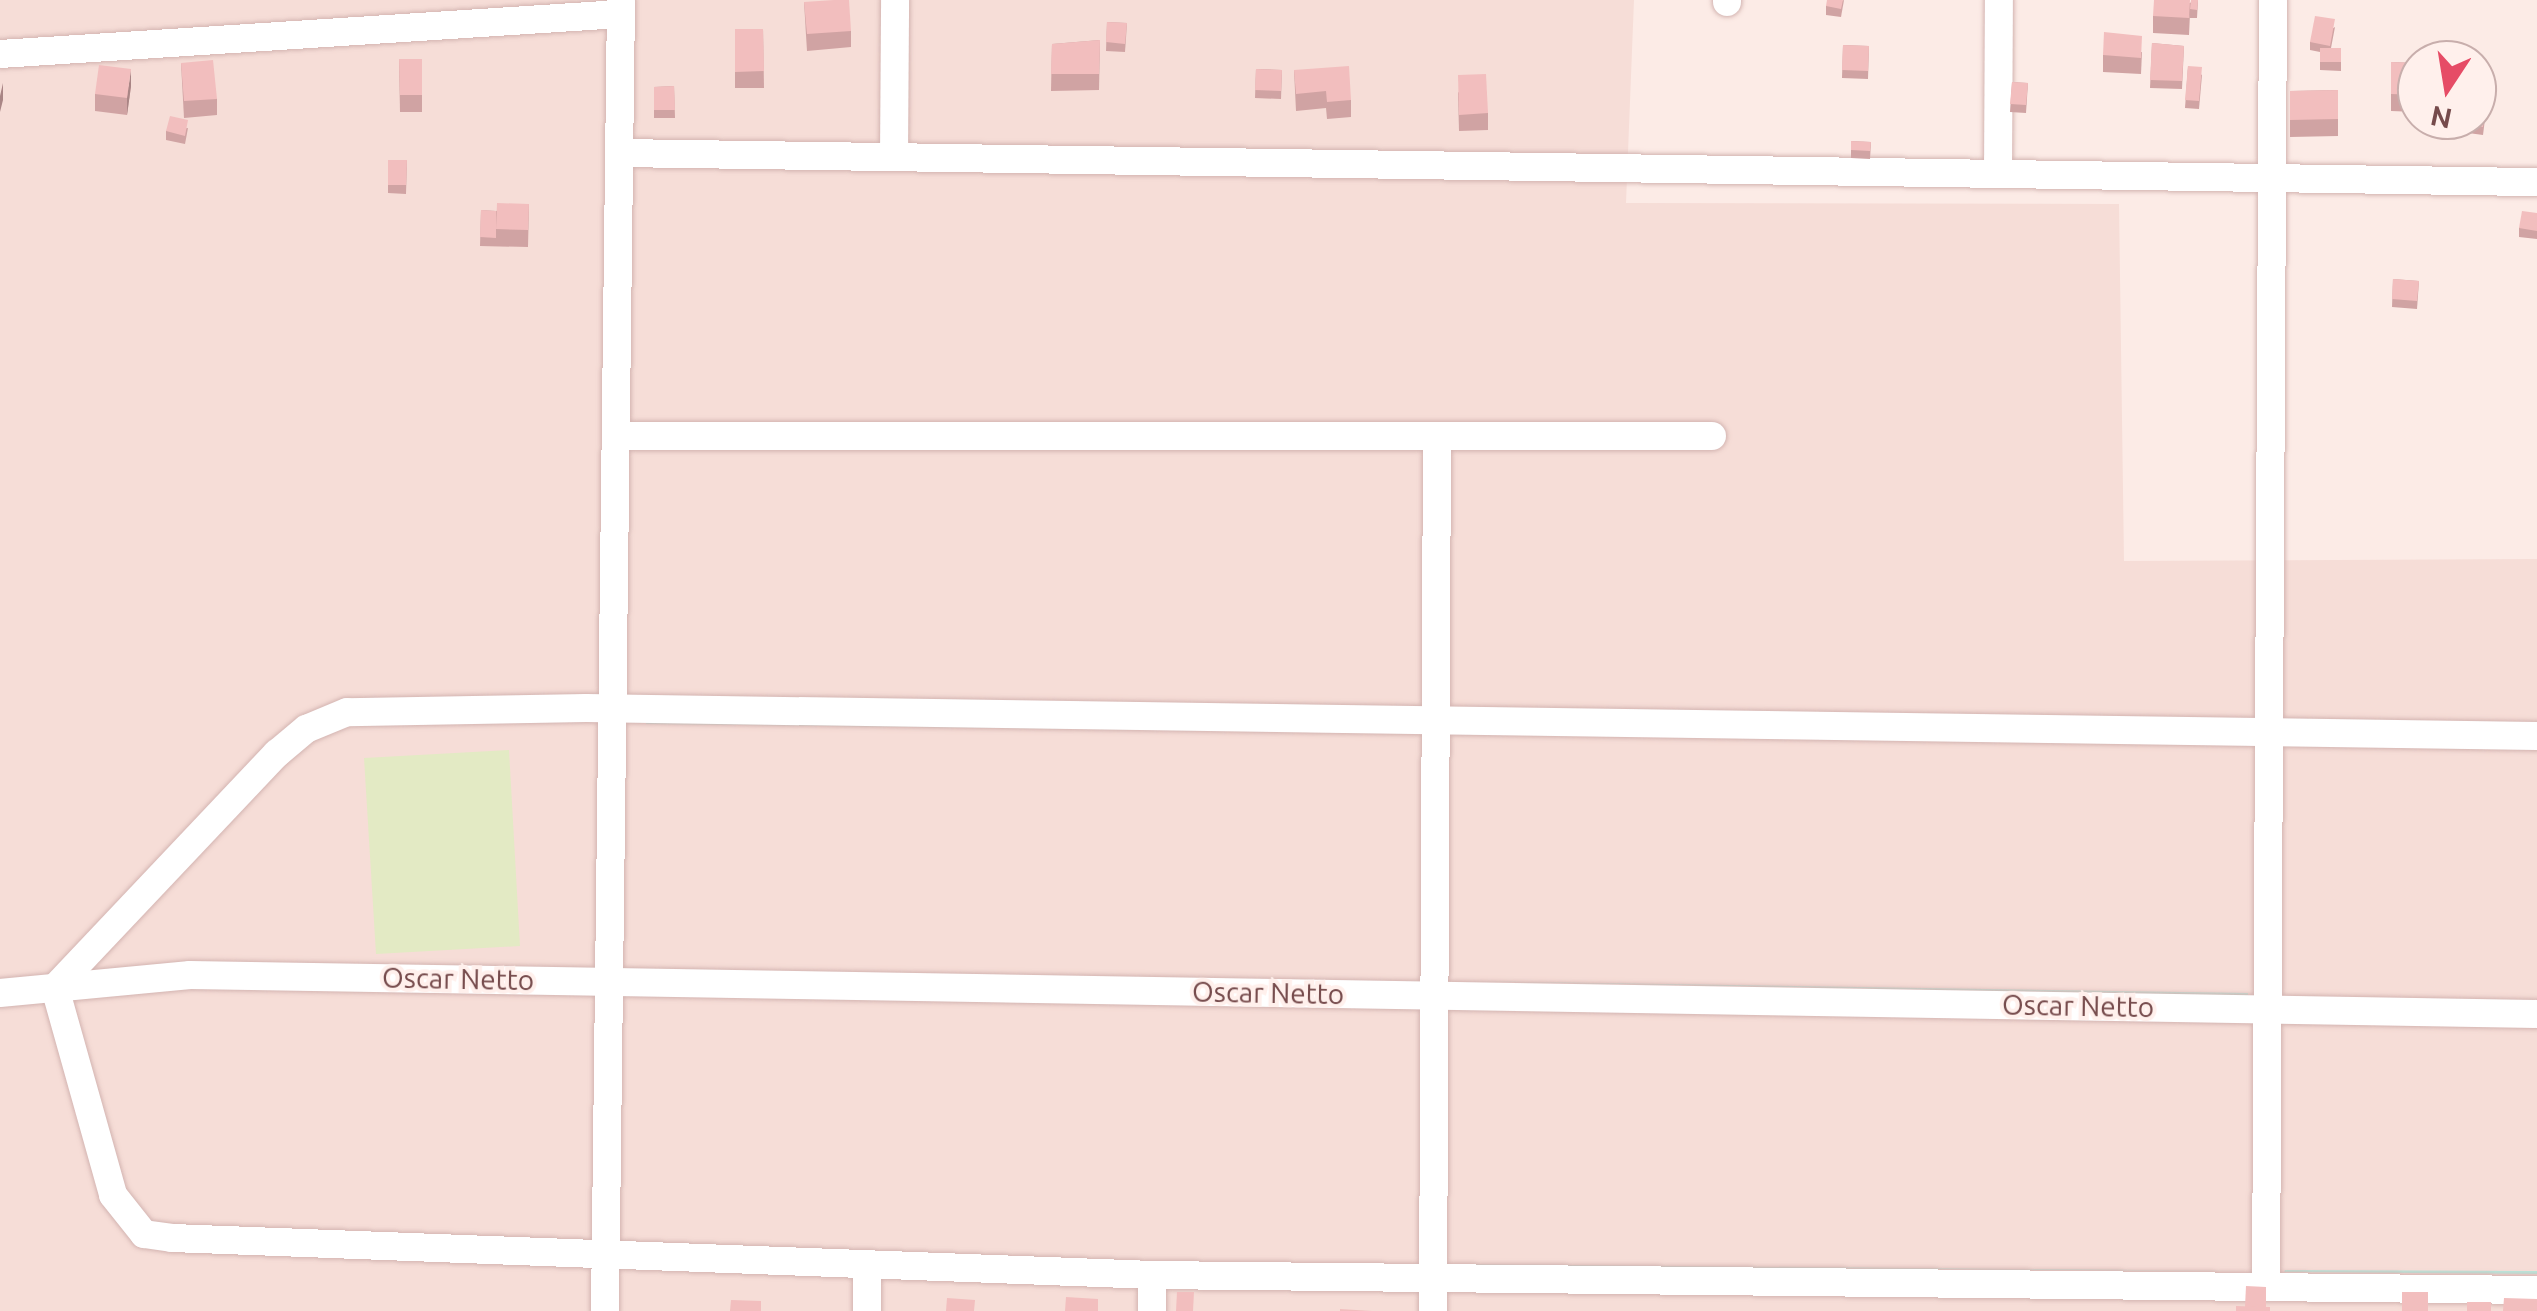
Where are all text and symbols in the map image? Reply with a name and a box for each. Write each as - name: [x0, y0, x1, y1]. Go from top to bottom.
- north arrow: [2397, 40, 2497, 140]
- text: N: [2428, 101, 2455, 135]
- street label: Oscar Netto: [382, 961, 534, 997]
- street label: Oscar Netto: [1192, 975, 1344, 1011]
- street label: Oscar Netto: [2002, 988, 2154, 1024]

